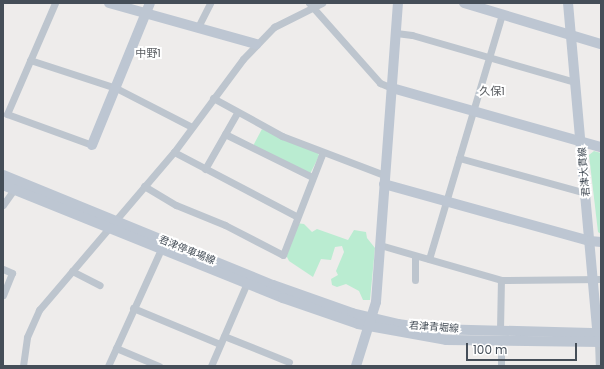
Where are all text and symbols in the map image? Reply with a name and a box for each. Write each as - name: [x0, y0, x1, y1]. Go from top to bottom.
- district label: 中野1: [135, 46, 161, 60]
- district label: 久保1: [479, 84, 505, 98]
- street label: 君津大貫線: [576, 147, 592, 197]
- street label: 君津停車場線: [157, 233, 217, 267]
- street label: 君津青堀線: [409, 319, 459, 335]
- scale bar: [468, 335, 579, 361]
- text: 100 m: [473, 341, 507, 358]

